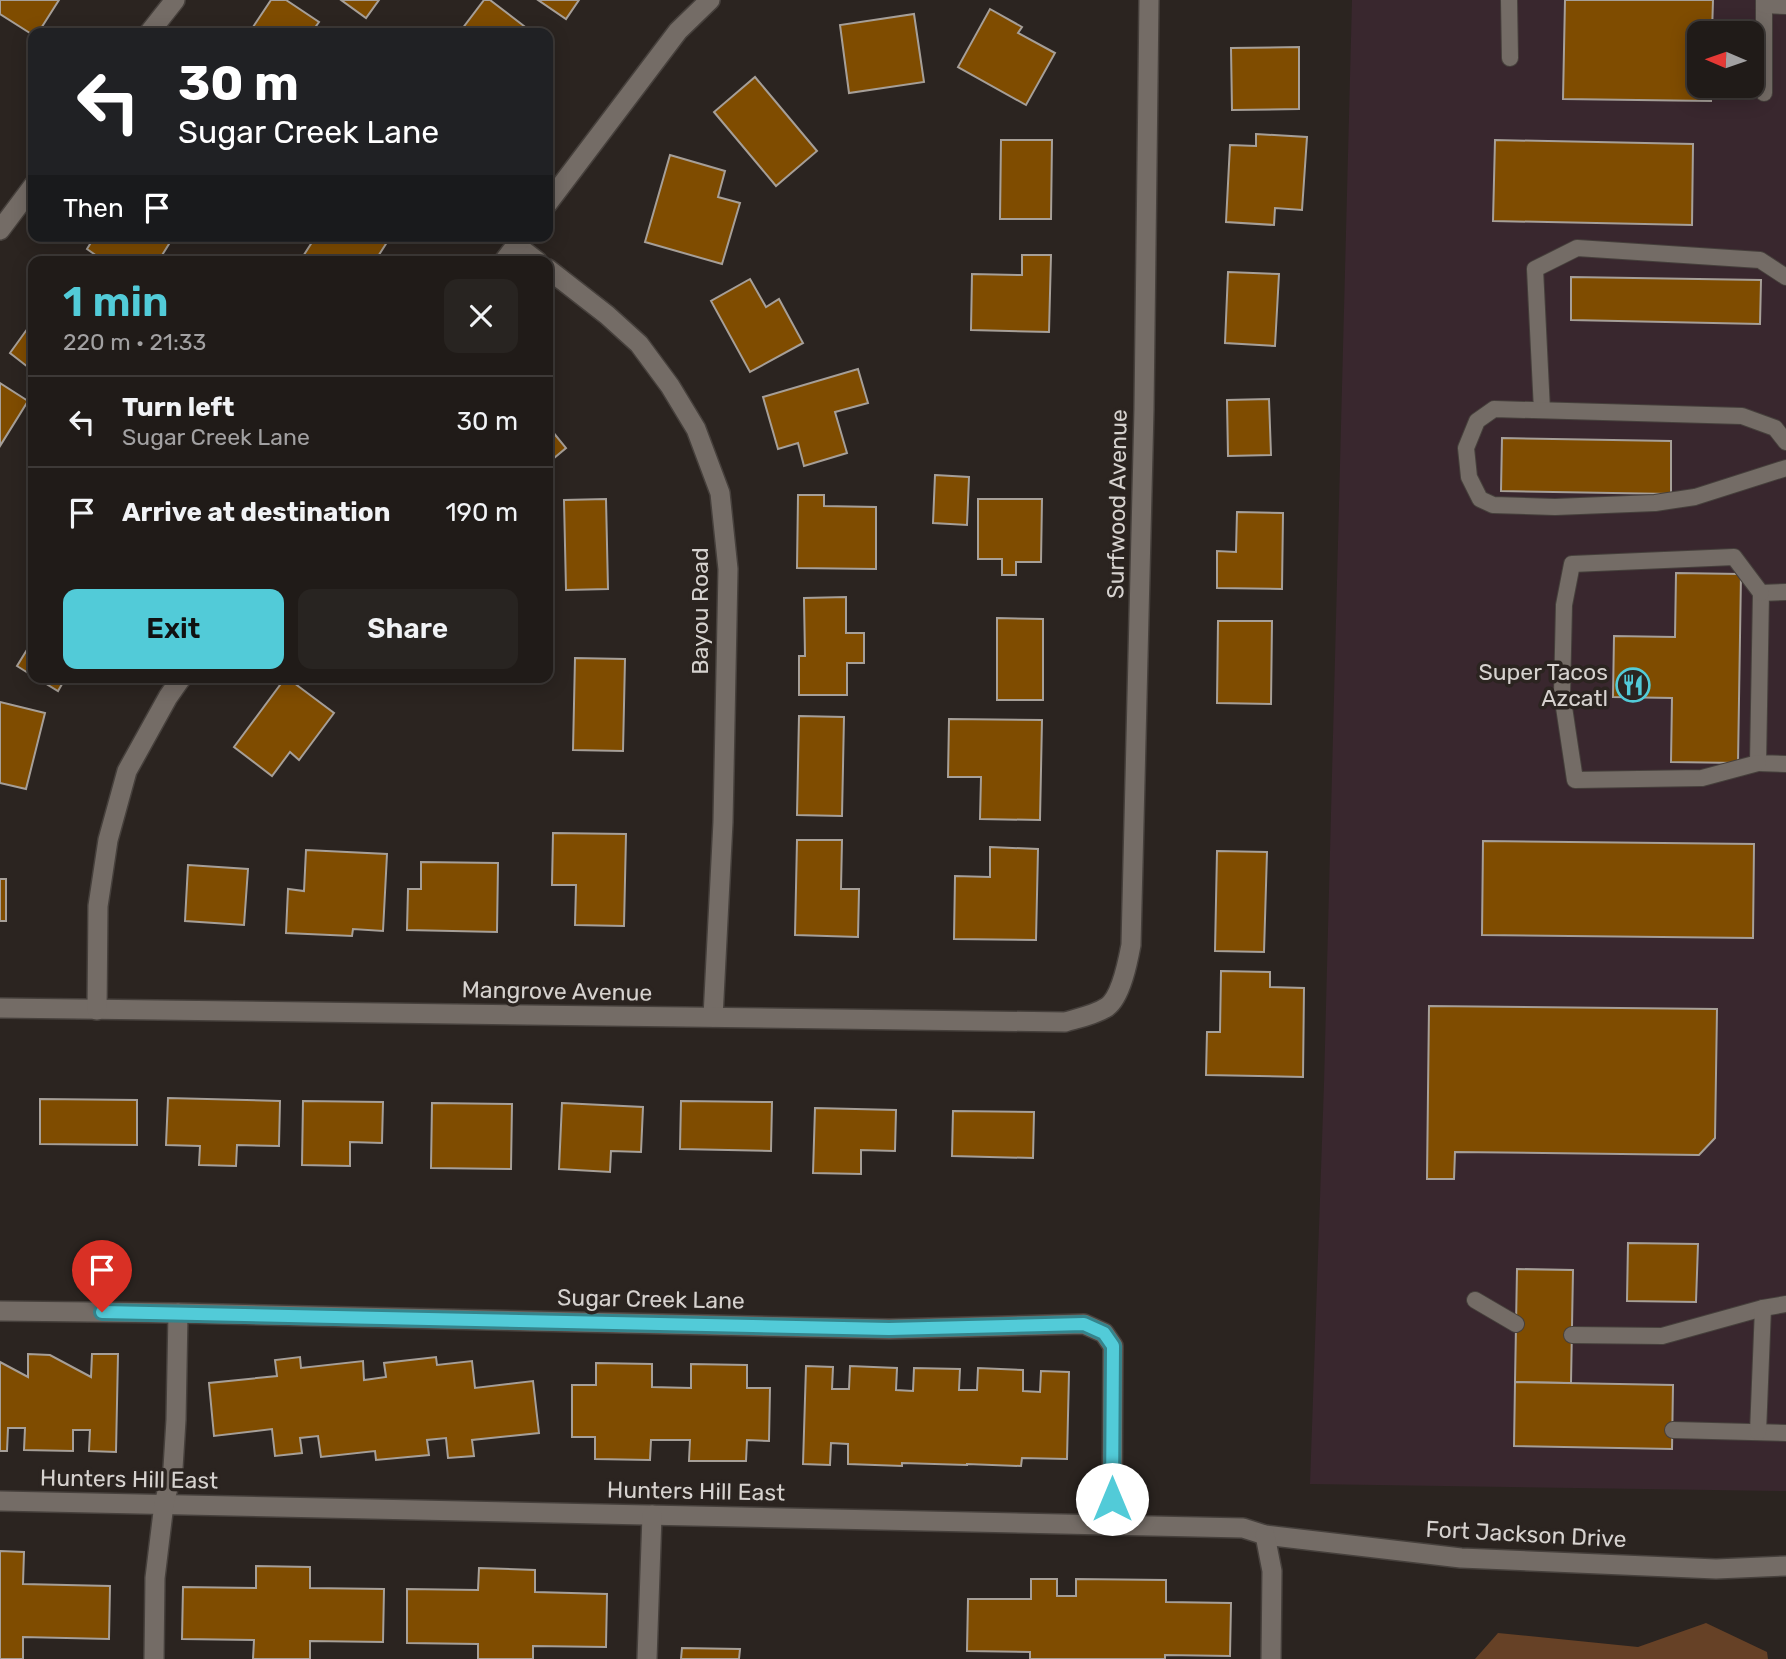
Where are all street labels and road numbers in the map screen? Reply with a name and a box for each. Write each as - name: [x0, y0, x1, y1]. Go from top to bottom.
- street label: Surfwood Avenue: [1101, 409, 1133, 599]
- street label: Bayou Road: [686, 547, 714, 675]
- street label: Mangrove Avenue: [461, 975, 653, 1007]
- street label: Sugar Creek Lane: [557, 1283, 745, 1315]
- street label: Hunters Hill East: [40, 1463, 218, 1495]
- street label: Hunters Hill East: [607, 1475, 785, 1507]
- street label: Fort Jackson Drive: [1425, 1515, 1627, 1553]

